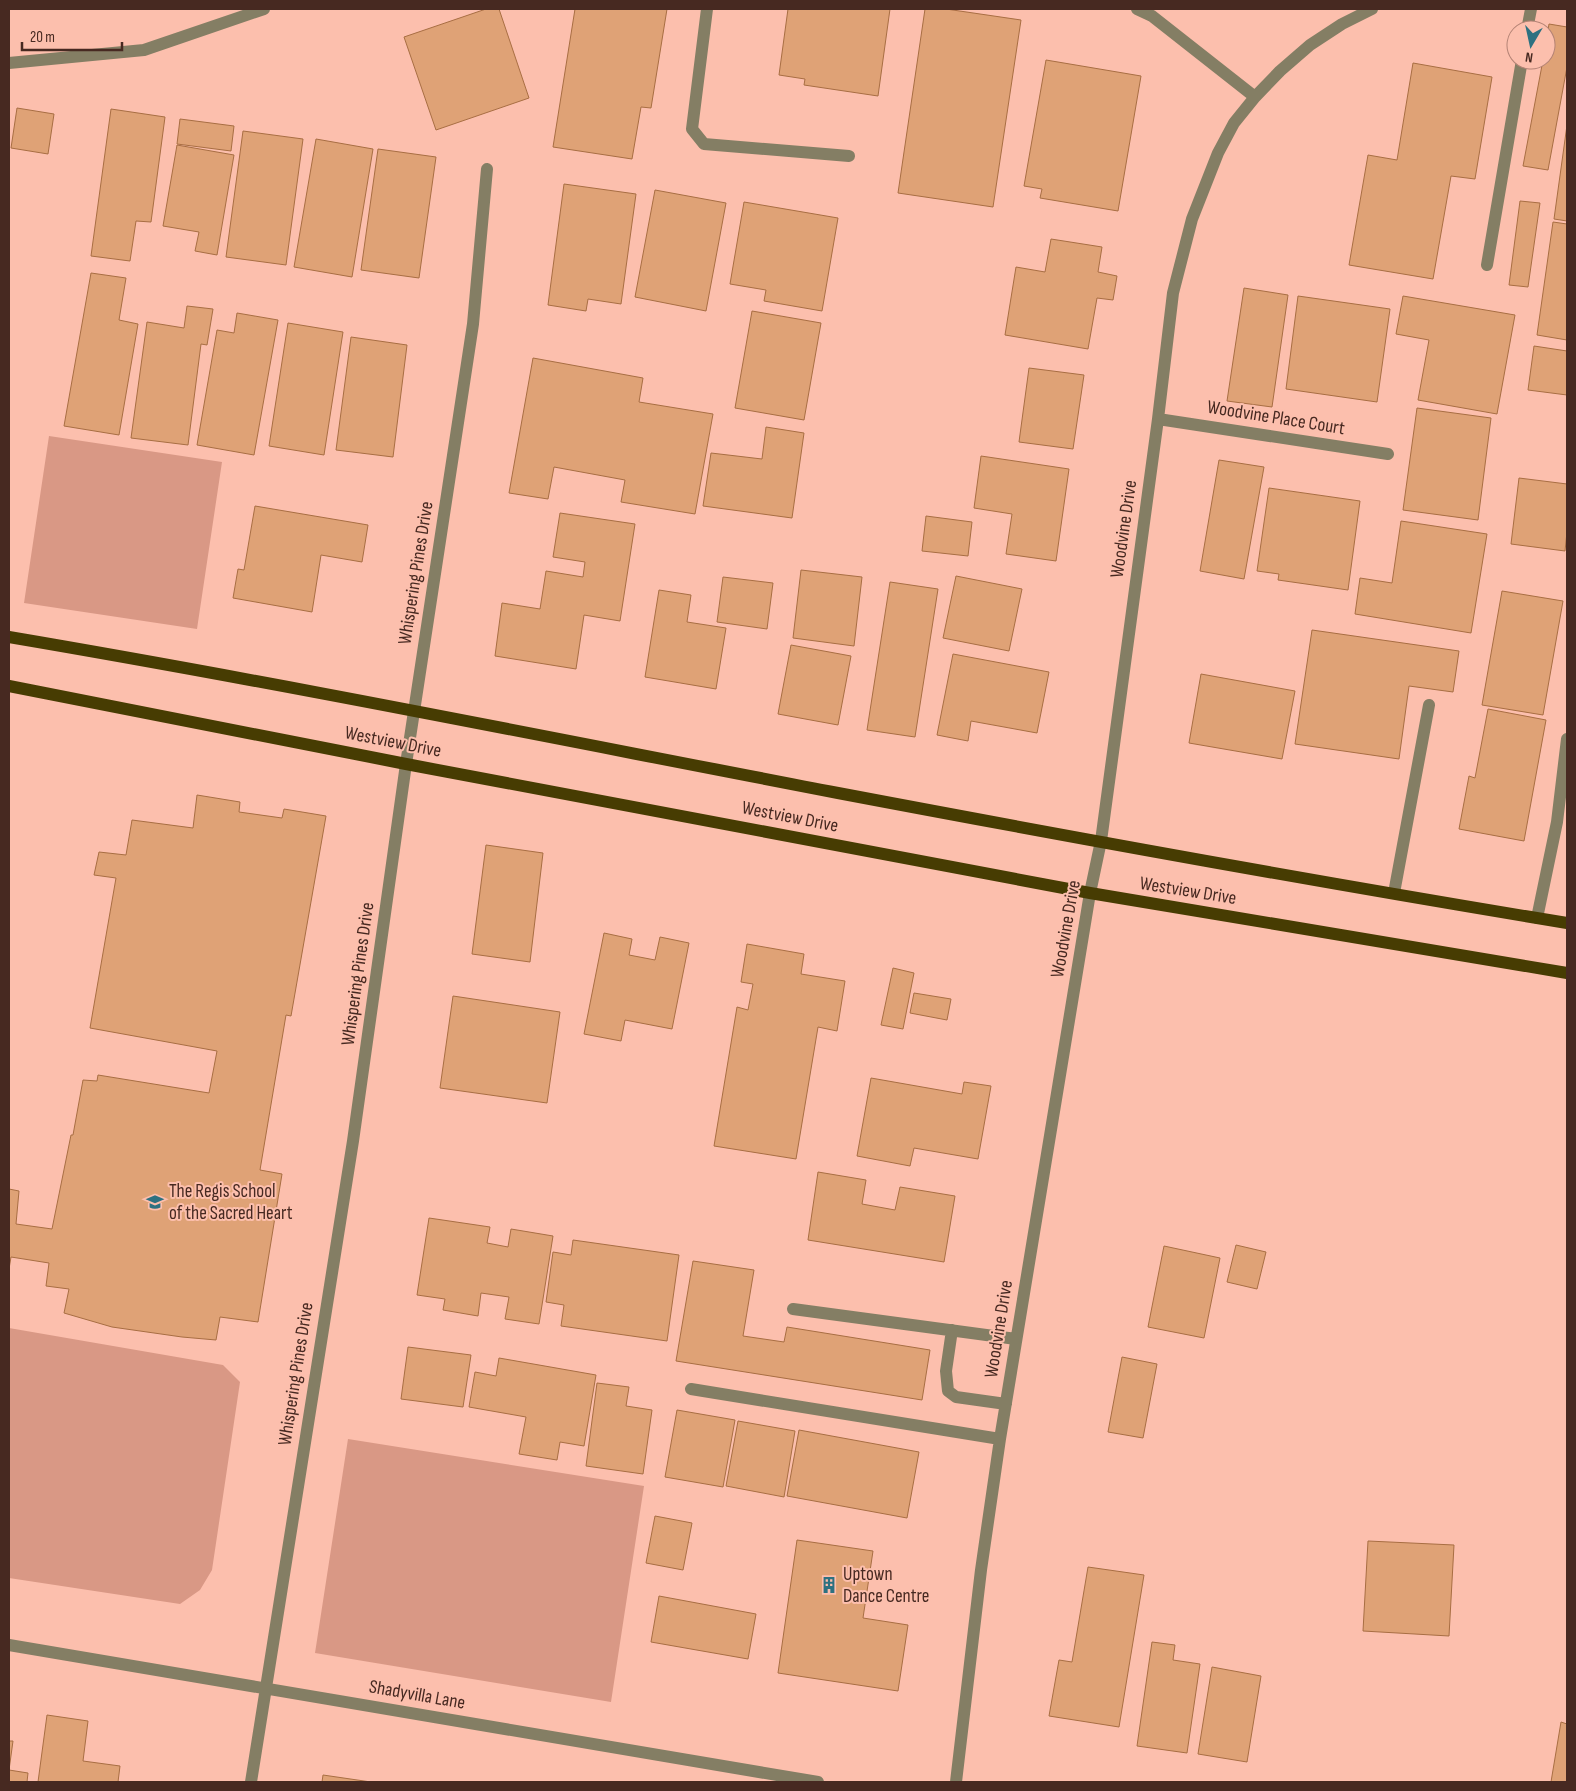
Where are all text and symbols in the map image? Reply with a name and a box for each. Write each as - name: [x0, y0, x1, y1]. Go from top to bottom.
- scale bar: [22, 20, 122, 52]
- north arrow: [1506, 20, 1556, 70]
- text: 20 m: [30, 28, 55, 47]
- text: N: [1524, 48, 1534, 66]
- street label: Woodvine Place Court: [1206, 396, 1347, 440]
- street label: Woodvine Drive: [1106, 479, 1142, 579]
- street label: Whispering Pines Drive: [393, 500, 439, 646]
- street label: Westview Drive: [343, 721, 443, 763]
- street label: Westview Drive: [740, 796, 840, 838]
- street label: Westview Drive: [1138, 872, 1238, 910]
- street label: Woodvine Drive: [1046, 878, 1086, 980]
- street label: Whispering Pines Drive: [337, 901, 379, 1047]
- place label: The Regis School of the Sacred Heart: [169, 1180, 293, 1225]
- school or university icon: The Regis School of the Sacred Heart: [145, 1192, 165, 1212]
- street label: Woodvine Drive: [980, 1279, 1018, 1379]
- street label: Whispering Pines Drive: [273, 1301, 319, 1447]
- place label: Uptown Dance Centre: [843, 1563, 929, 1608]
- building icon: Uptown Dance Centre: [819, 1575, 839, 1595]
- street label: Shadyvilla Lane: [367, 1675, 467, 1715]

